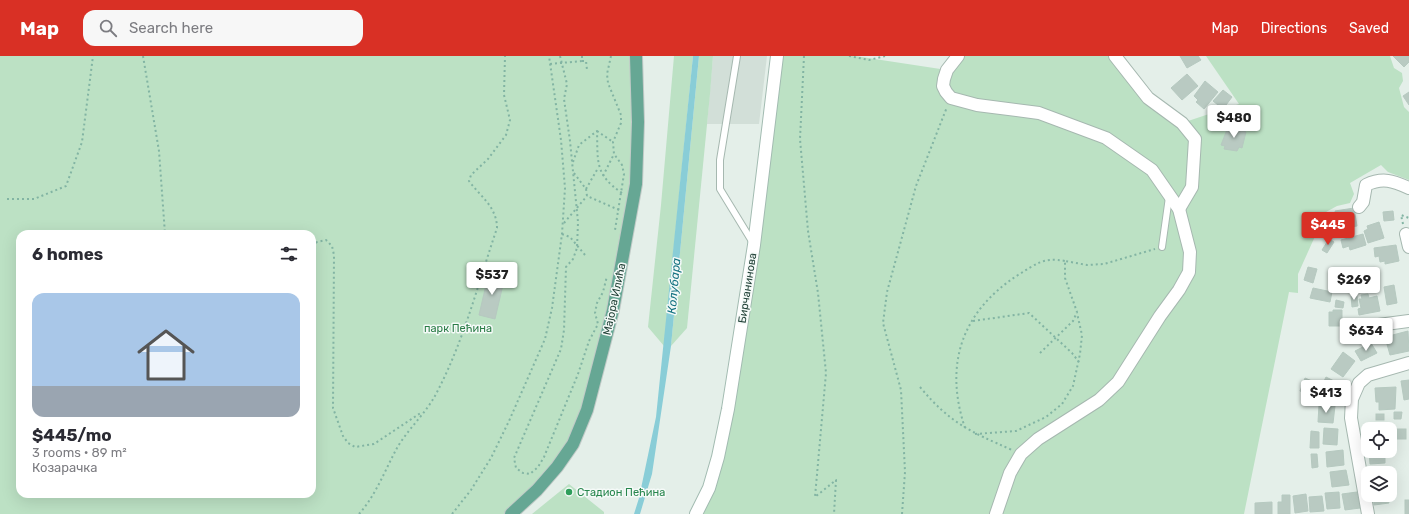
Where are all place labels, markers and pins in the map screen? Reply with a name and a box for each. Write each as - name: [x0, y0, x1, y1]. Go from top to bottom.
- pin: $480: [1210, 105, 1258, 139]
- pin: $445: [1304, 212, 1352, 246]
- pin: $537: [468, 262, 516, 296]
- pin: $269: [1330, 267, 1378, 301]
- pin: $634: [1342, 318, 1390, 352]
- pin: $413: [1302, 380, 1350, 414]
- place label: Стадион Пећина: [577, 486, 665, 499]
- marker: Стадион Пећина: [564, 487, 574, 497]

